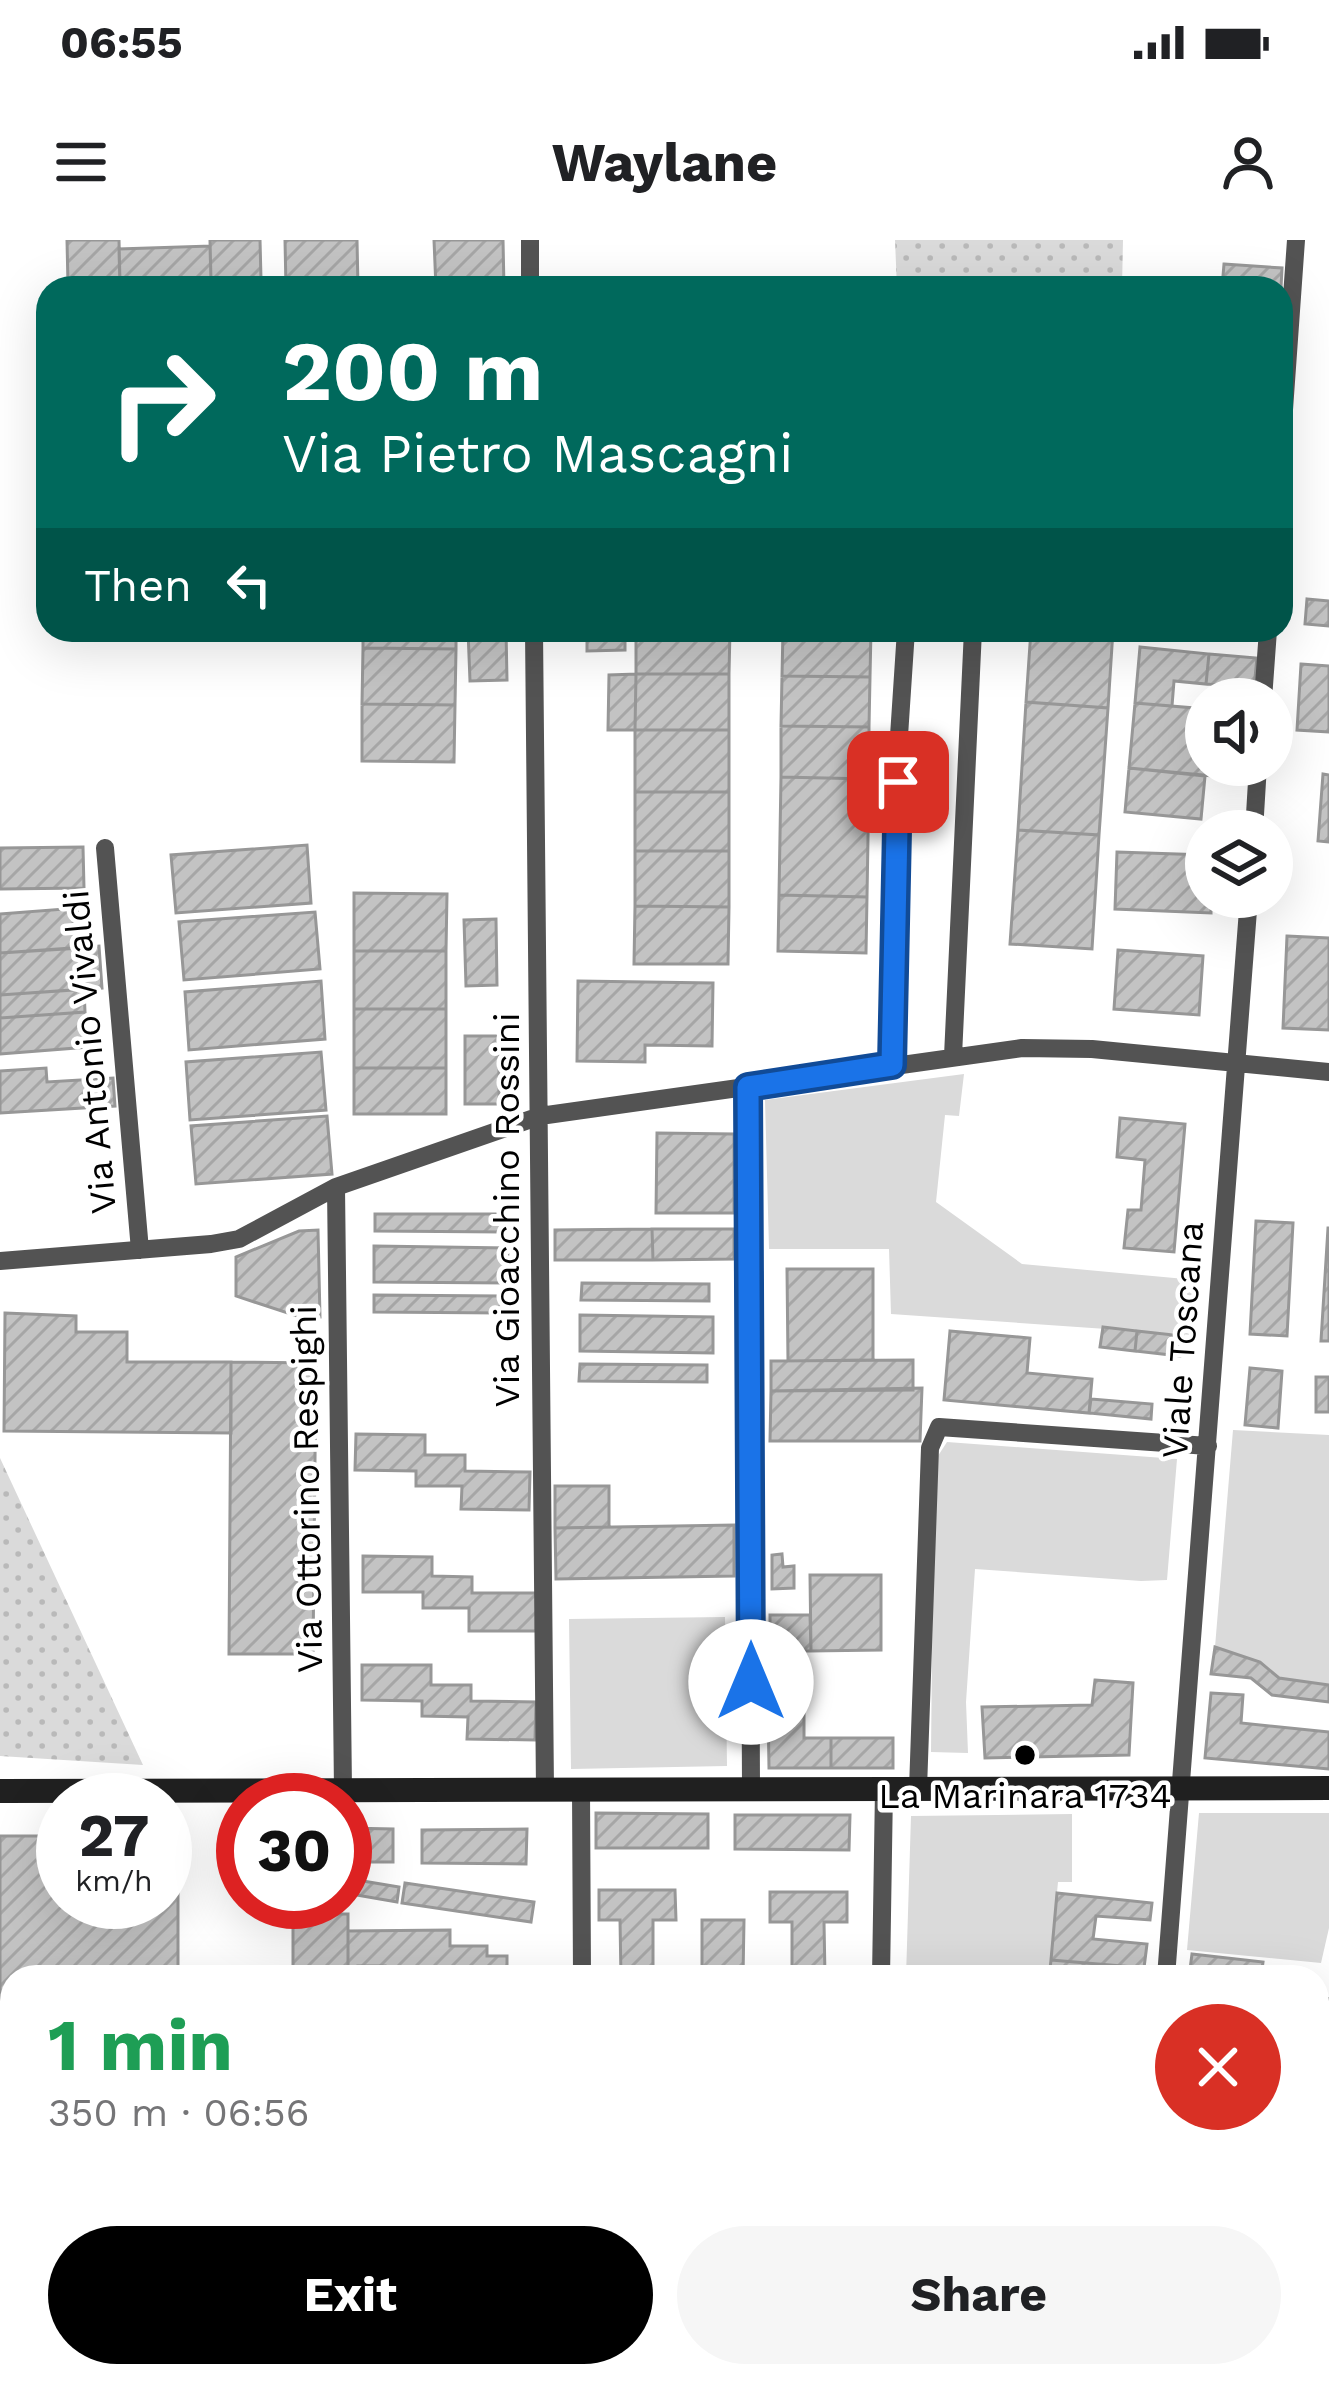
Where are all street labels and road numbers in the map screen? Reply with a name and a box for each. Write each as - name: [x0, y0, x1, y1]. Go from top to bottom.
- street label: Via Antonio Vivaldi: [55, 888, 125, 1216]
- street label: Via Gioacchino Rossini: [486, 1013, 528, 1408]
- street label: Viale Toscana: [1154, 1220, 1212, 1460]
- street label: Via Ottorino Respighi: [283, 1305, 331, 1673]

